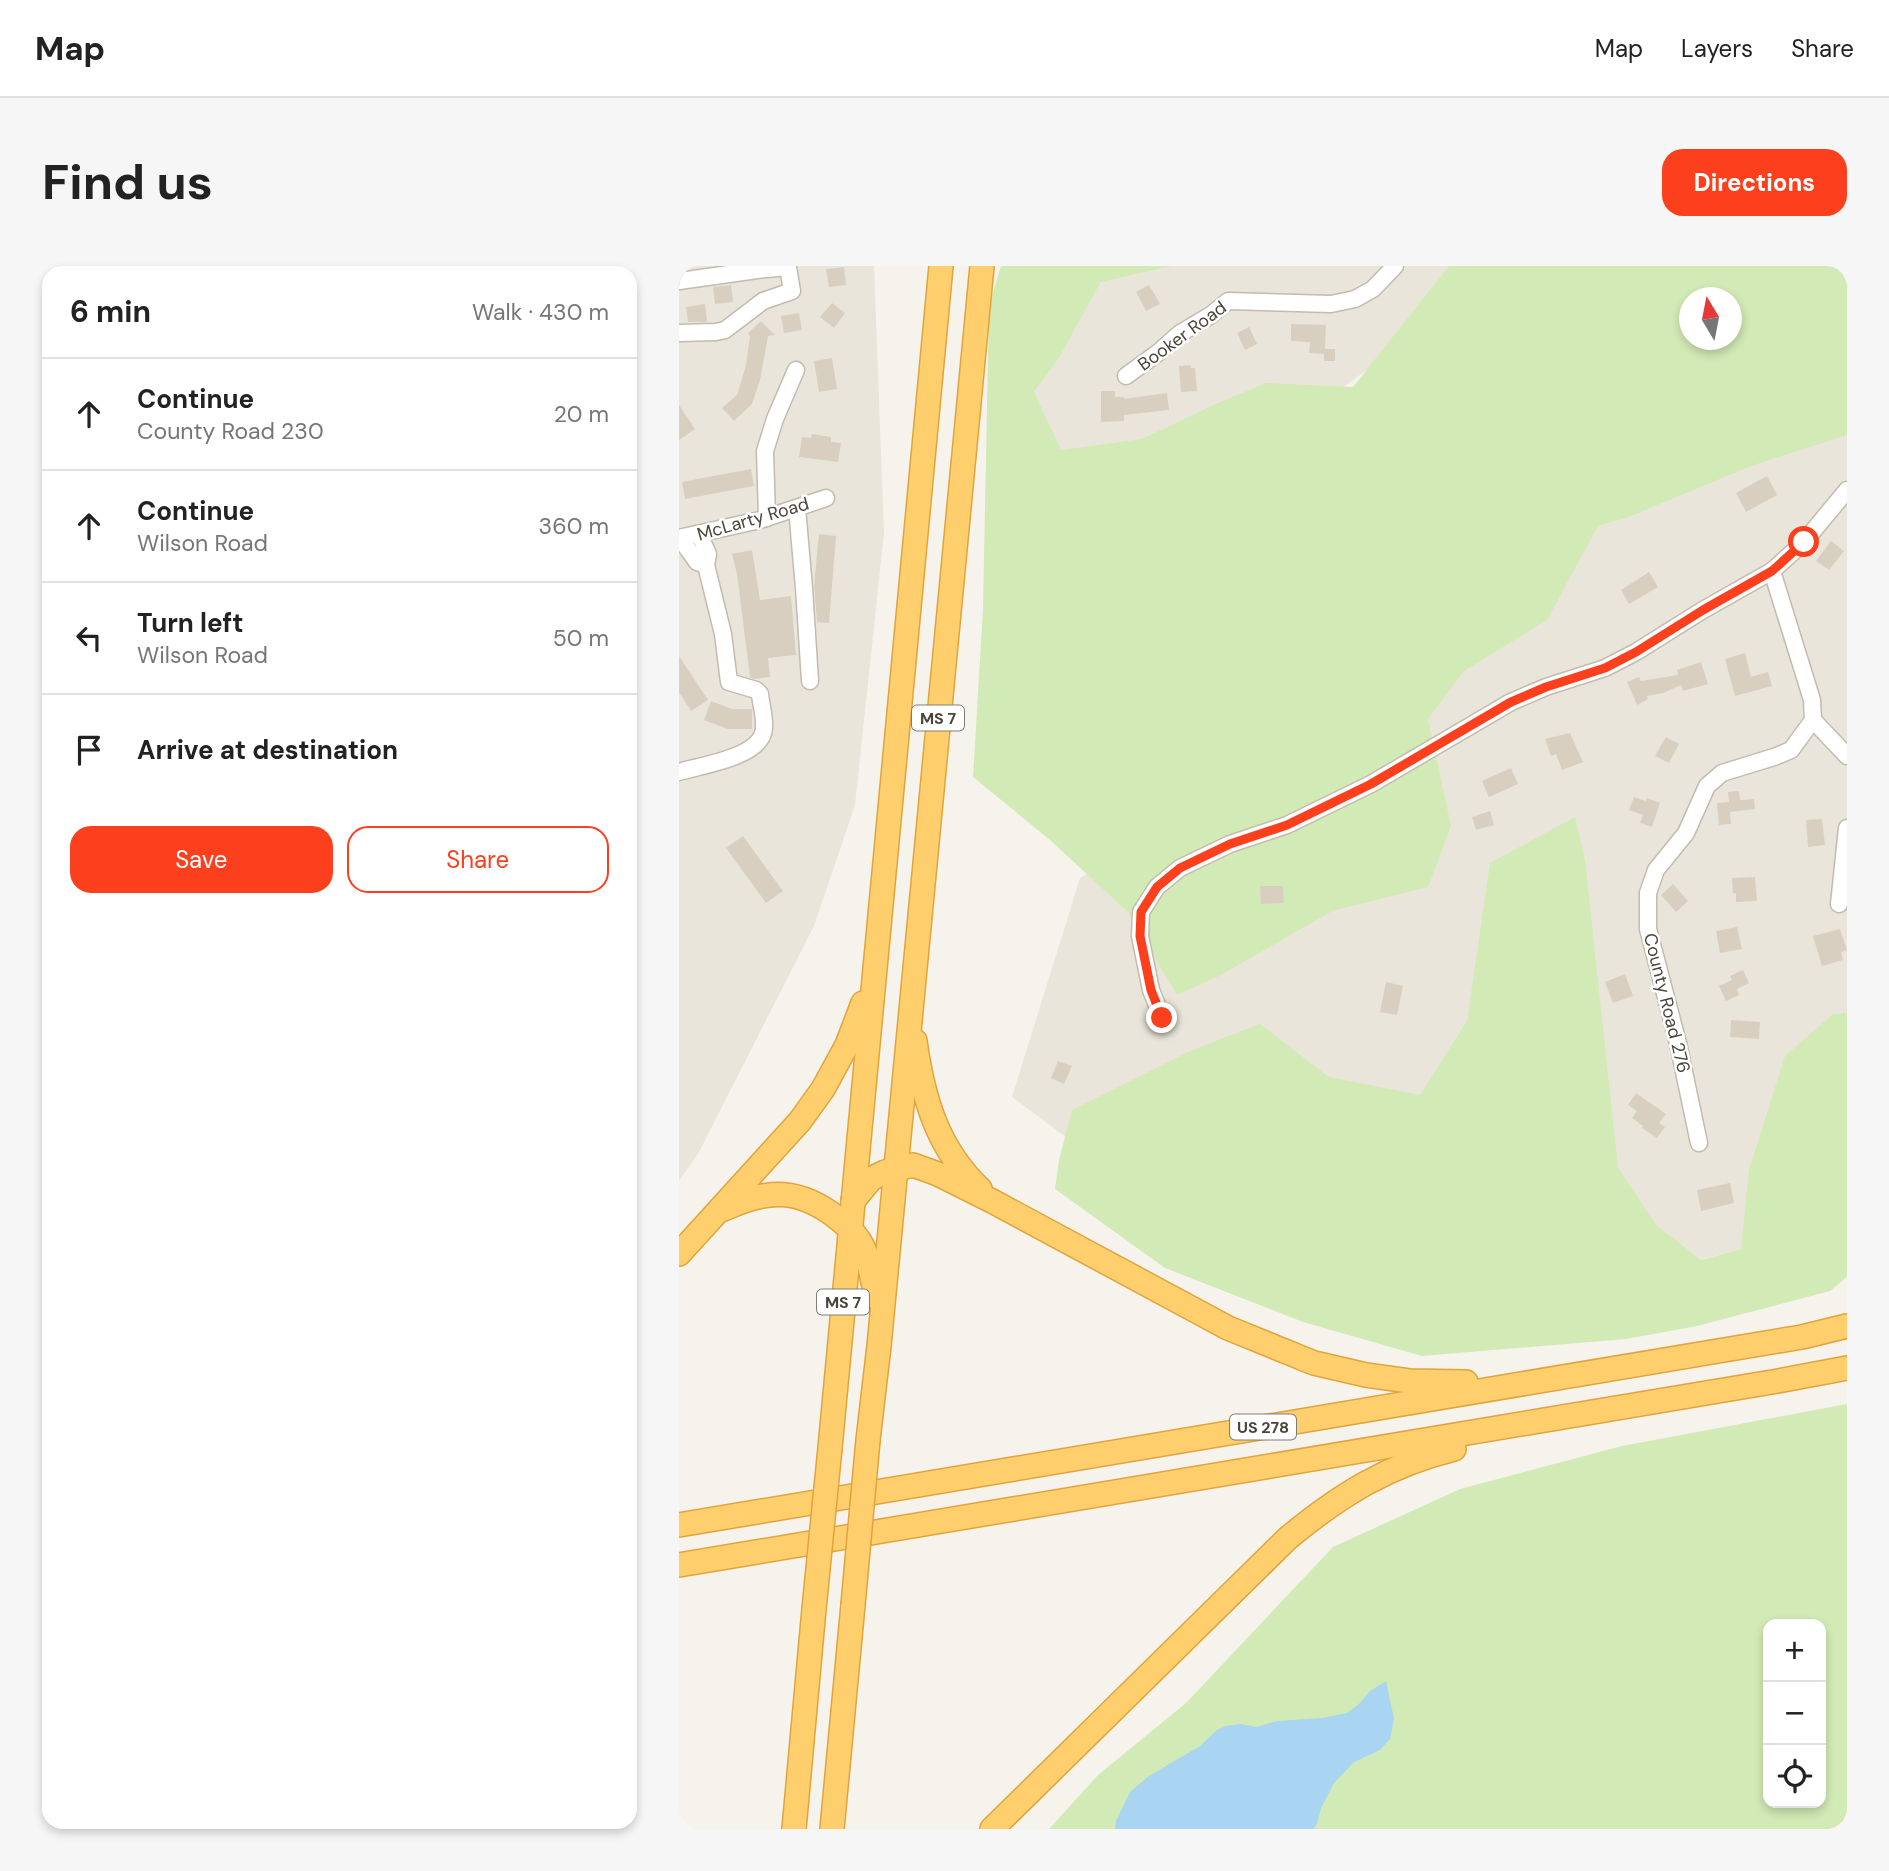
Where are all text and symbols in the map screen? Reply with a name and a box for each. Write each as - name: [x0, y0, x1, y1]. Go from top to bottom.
- text: Map: [35, 27, 105, 70]
- text: Map: [1595, 33, 1643, 64]
- text: Layers: [1681, 33, 1753, 64]
- text: Share: [1791, 33, 1854, 64]
- button: Directions: [1662, 149, 1847, 216]
- text: Find us: [42, 150, 213, 214]
- north arrow: [1679, 287, 1742, 350]
- text: 6 min: [70, 292, 151, 331]
- street label: Booker Road: [1133, 296, 1231, 376]
- text: Walk · 430 m: [472, 297, 609, 327]
- text: Continue: [137, 382, 254, 416]
- icon: ahead: [70, 395, 108, 433]
- text: 20 m: [554, 399, 609, 429]
- text: County Road 230: [137, 416, 324, 446]
- street label: McLarty Road: [694, 492, 812, 546]
- text: Continue: [137, 494, 254, 528]
- icon: ahead: [70, 507, 108, 545]
- text: 360 m: [539, 511, 609, 541]
- route start: [1788, 526, 1819, 557]
- text: Wilson Road: [137, 528, 268, 558]
- text: Turn left: [137, 606, 244, 640]
- icon: left: [70, 619, 108, 657]
- text: 50 m: [553, 623, 609, 653]
- text: Wilson Road: [137, 640, 268, 670]
- road number: MS 7: [912, 706, 964, 730]
- icon: arrive: [70, 731, 108, 769]
- text: Arrive at destination: [137, 733, 398, 767]
- button: Save: [70, 826, 333, 893]
- button: Share: [347, 826, 609, 893]
- street label: County Road 276: [1638, 931, 1696, 1075]
- route end: [1146, 1002, 1177, 1033]
- road number: MS 7: [817, 1290, 869, 1314]
- road number: US 278: [1230, 1414, 1296, 1440]
- map controls: [1763, 1619, 1826, 1808]
- button: +: [1763, 1619, 1826, 1682]
- button: −: [1763, 1682, 1826, 1745]
- button: locate: [1763, 1745, 1826, 1808]

